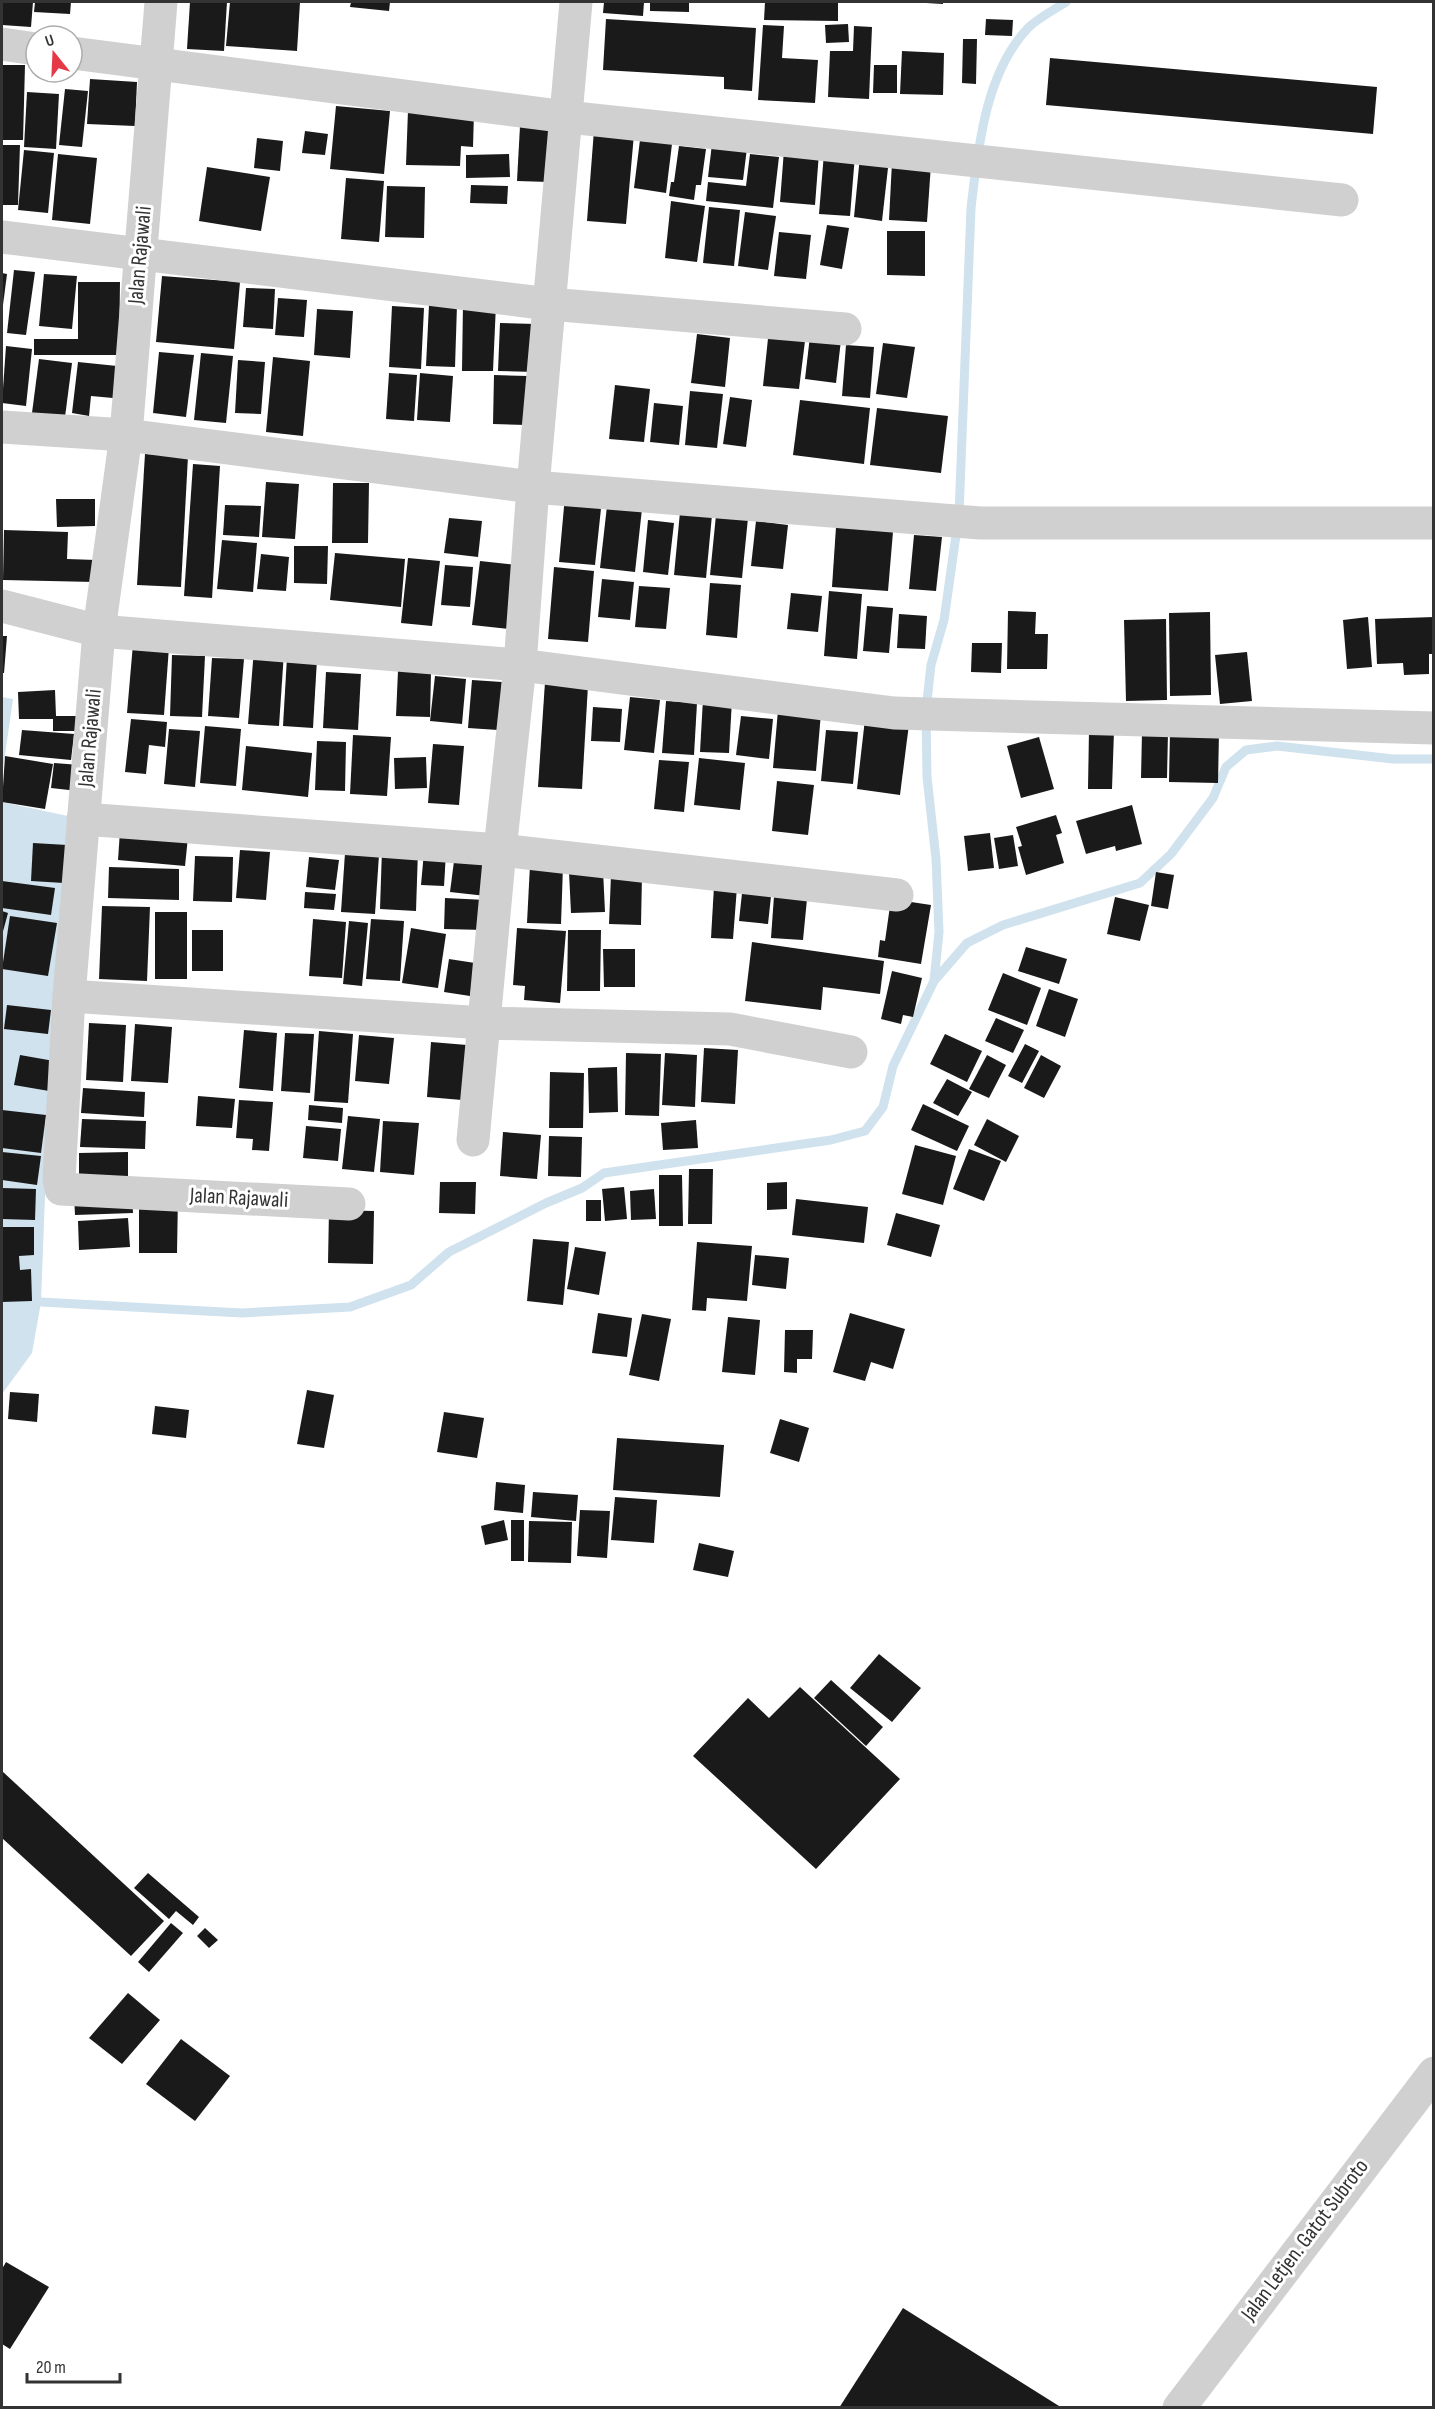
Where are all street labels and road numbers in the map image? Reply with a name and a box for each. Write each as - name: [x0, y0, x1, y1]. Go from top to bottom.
- street label: Jalan Rajawali: [122, 205, 158, 306]
- street label: Jalan Rajawali: [72, 688, 108, 789]
- street label: Jalan Rajawali: [188, 1182, 289, 1214]
- street label: Jalan Letjen. Gatot Subroto: [1235, 2154, 1375, 2327]

